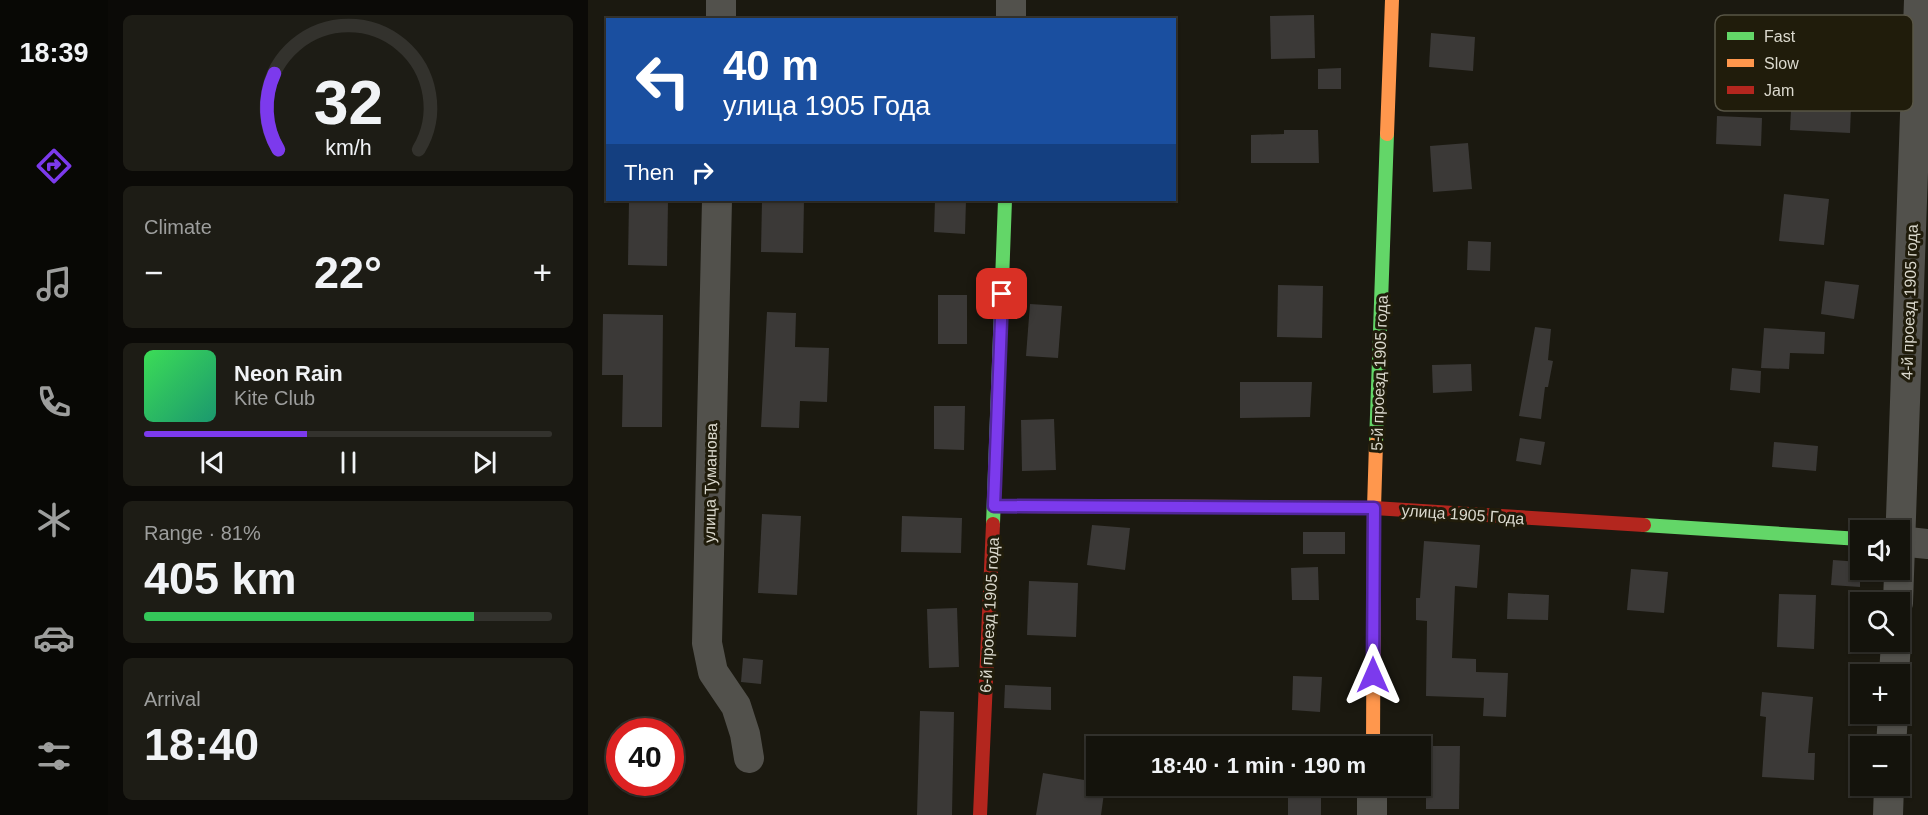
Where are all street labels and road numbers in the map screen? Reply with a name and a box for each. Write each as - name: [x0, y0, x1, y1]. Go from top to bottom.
- street label: 4-й проезд 1905 года: [1898, 224, 1921, 380]
- street label: 5-й проезд 1905 года: [1368, 295, 1391, 451]
- street label: улица Туманова: [701, 423, 720, 543]
- street label: улица 1905 Года: [1401, 502, 1525, 527]
- street label: 6-й проезд 1905 года: [977, 537, 1002, 693]

